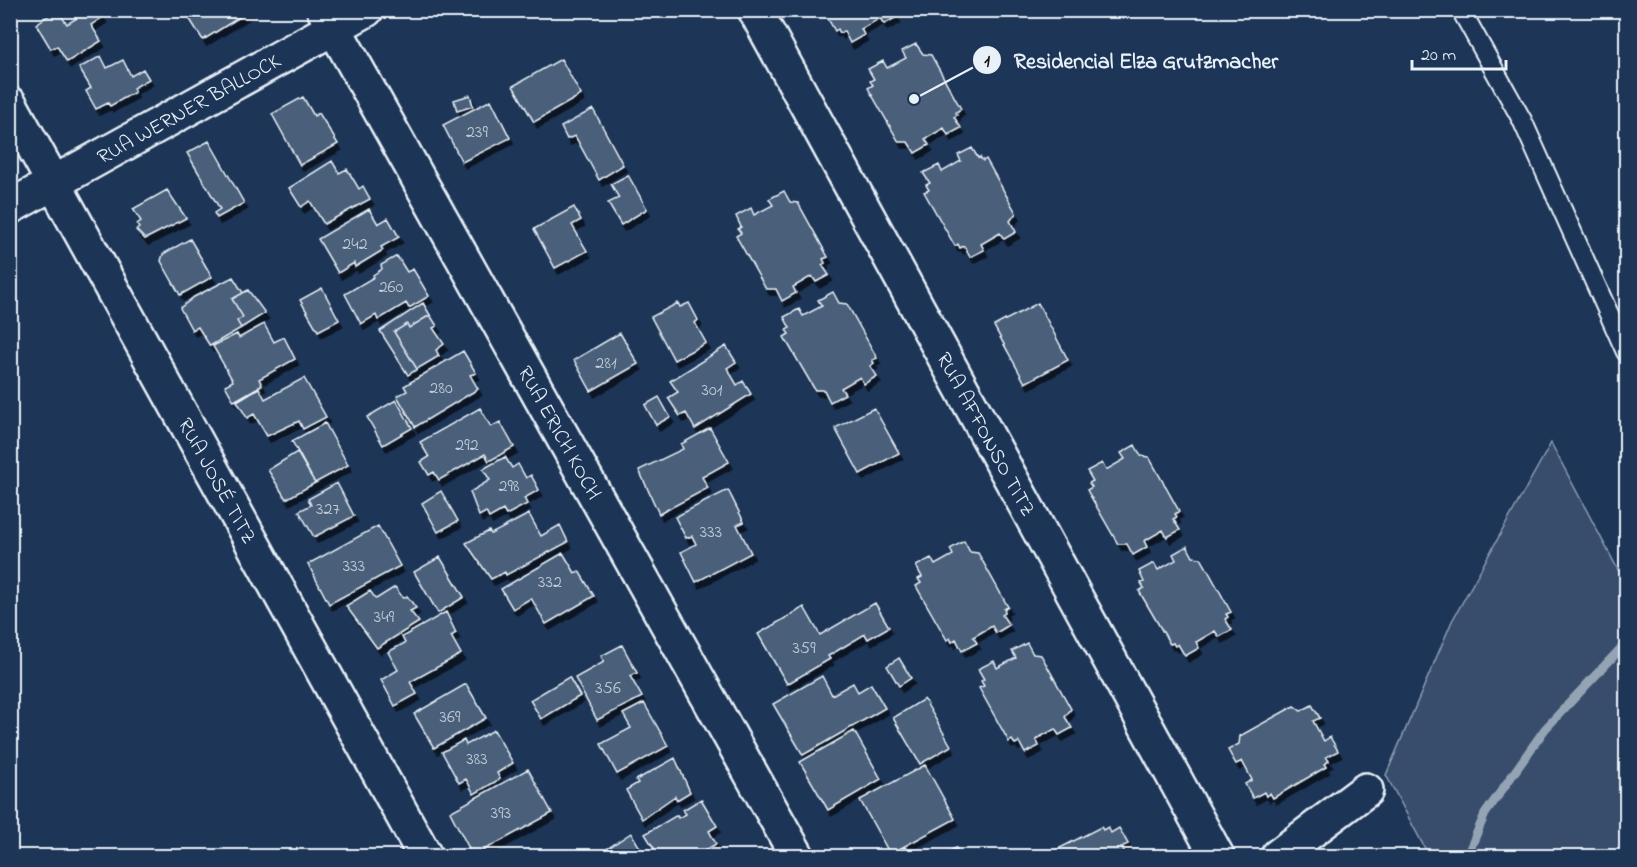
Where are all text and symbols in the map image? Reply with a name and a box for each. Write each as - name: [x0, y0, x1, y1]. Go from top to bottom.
- scale bar: [1412, 33, 1506, 71]
- callout: Residencial Elza Grutzmacher: [972, 40, 1290, 80]
- text: 20 m: [1421, 43, 1456, 69]
- street label: RUA WERNER BALLOCK: [92, 47, 287, 173]
- text: Residencial Elza Grutzmacher: [1014, 47, 1279, 79]
- text: 1: [984, 49, 990, 75]
- house number: 239: [466, 120, 488, 146]
- house number: 242: [342, 232, 368, 258]
- house number: 260: [379, 275, 404, 301]
- street label: RUA AFFONSO TITZ: [928, 347, 1042, 522]
- house number: 281: [595, 351, 617, 377]
- street label: RUA ERICH KOCH: [509, 361, 608, 506]
- house number: 280: [429, 376, 453, 402]
- house number: 301: [702, 378, 723, 404]
- street label: RUA JOSÉ TITZ: [169, 413, 263, 550]
- house number: 292: [455, 433, 479, 459]
- house number: 298: [498, 474, 520, 500]
- house number: 327: [316, 497, 340, 523]
- house number: 333: [700, 520, 722, 546]
- house number: 333: [343, 554, 365, 580]
- house number: 332: [538, 570, 562, 596]
- house number: 349: [374, 605, 395, 631]
- house number: 359: [792, 636, 816, 662]
- house number: 356: [595, 676, 621, 702]
- house number: 369: [440, 705, 461, 731]
- house number: 383: [466, 747, 488, 773]
- house number: 393: [491, 801, 511, 827]

